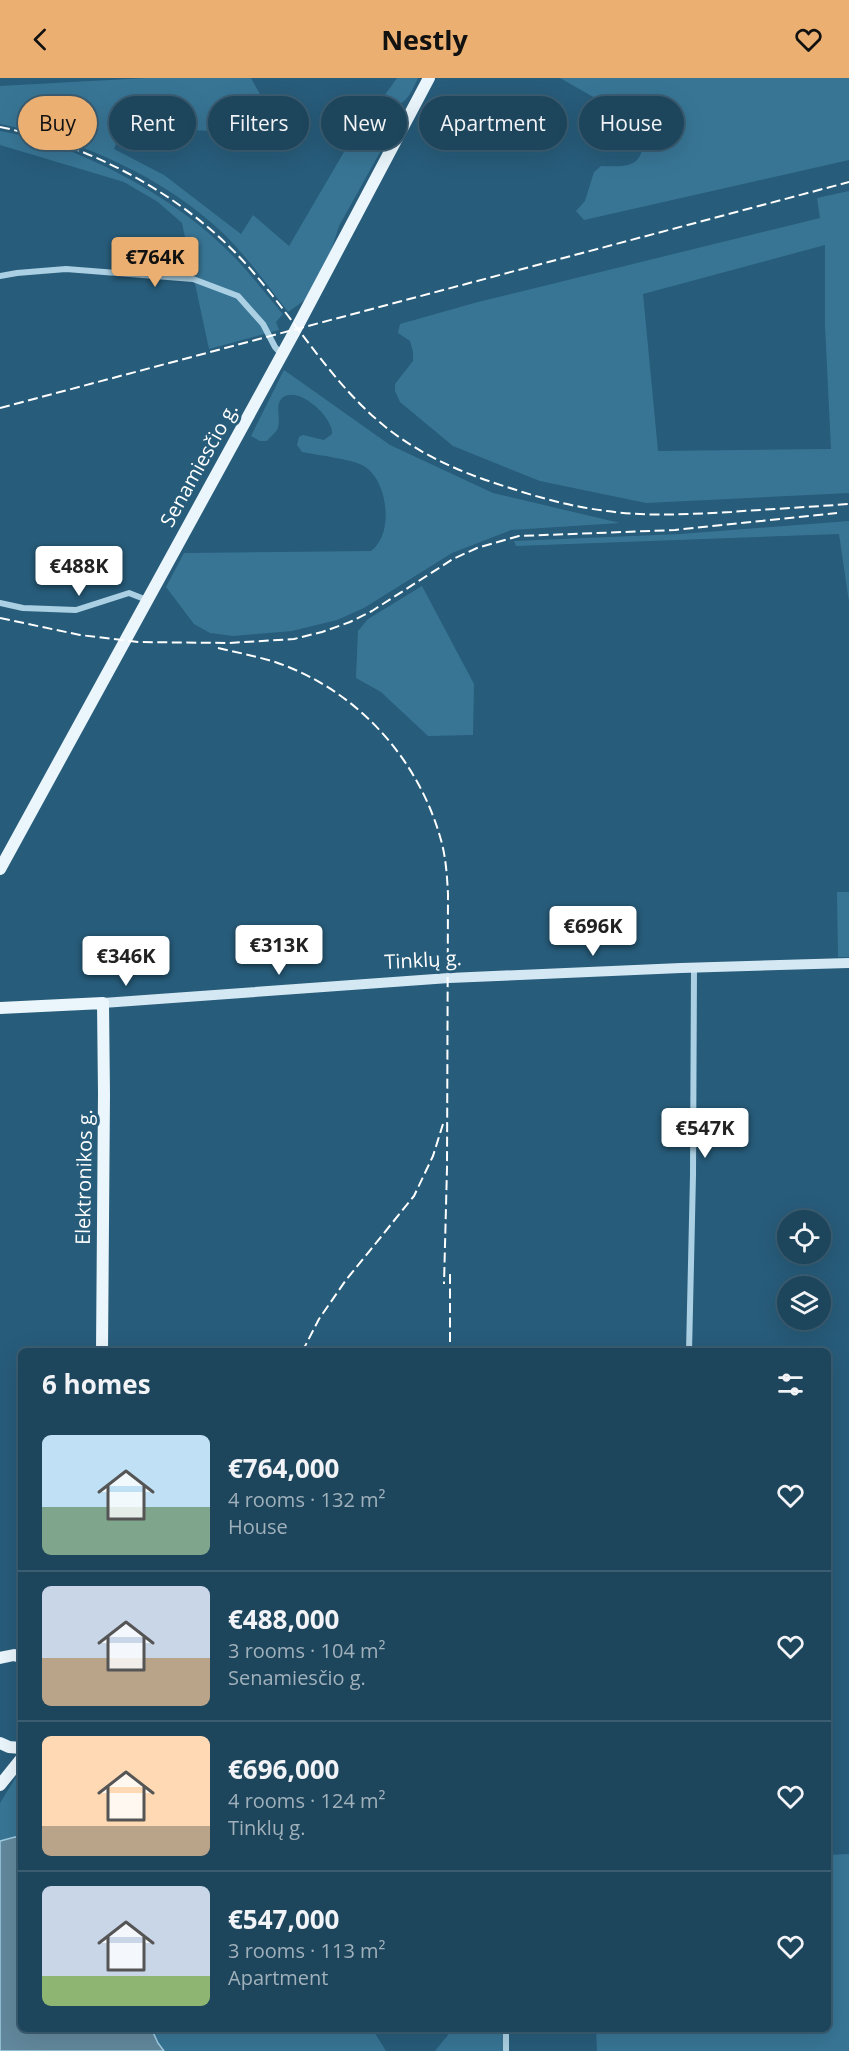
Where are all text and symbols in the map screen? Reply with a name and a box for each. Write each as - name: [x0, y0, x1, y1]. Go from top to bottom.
- text: Nestly: [381, 21, 468, 58]
- icon: back: [24, 23, 57, 56]
- icon: heart: [792, 23, 825, 56]
- chip: Buy: [18, 96, 97, 150]
- chip: Rent: [109, 96, 196, 150]
- chip: Filters: [208, 96, 309, 150]
- chip: New: [321, 96, 407, 150]
- chip: Apartment: [419, 96, 567, 150]
- chip: House: [579, 96, 684, 150]
- pin: €764K: [113, 237, 197, 288]
- text: €764K: [125, 243, 185, 270]
- street label: Senamiesčio g.: [153, 398, 244, 532]
- pin: €488K: [37, 546, 121, 597]
- text: €488K: [49, 552, 109, 579]
- pin: €696K: [551, 906, 635, 957]
- text: €696K: [563, 912, 623, 939]
- pin: €313K: [237, 925, 321, 976]
- text: €313K: [249, 931, 309, 958]
- pin: €346K: [84, 936, 168, 987]
- text: €346K: [96, 942, 156, 969]
- street label: Tinklų g.: [384, 944, 462, 975]
- pin: €547K: [663, 1108, 747, 1159]
- street label: Elektronikos g.: [69, 1109, 98, 1245]
- text: €547K: [675, 1114, 735, 1141]
- map controls: [777, 1210, 831, 1330]
- button: locate: [777, 1210, 831, 1264]
- button: layers: [777, 1276, 831, 1330]
- text: 6 homes: [42, 1366, 151, 1402]
- icon: filters: [774, 1368, 807, 1401]
- text: €764,000: [228, 1450, 339, 1486]
- icon: home: [90, 1459, 162, 1531]
- icon: heart: [774, 1479, 807, 1512]
- text: 4 rooms · 132 m²: [228, 1486, 386, 1513]
- text: House: [228, 1513, 288, 1540]
- text: €488,000: [228, 1601, 339, 1637]
- icon: home: [90, 1610, 162, 1682]
- icon: heart: [774, 1630, 807, 1663]
- text: 3 rooms · 104 m²: [228, 1637, 386, 1664]
- text: Senamiesčio g.: [228, 1664, 366, 1691]
- text: €696,000: [228, 1751, 339, 1787]
- icon: home: [90, 1760, 162, 1832]
- icon: heart: [774, 1780, 807, 1813]
- text: 4 rooms · 124 m²: [228, 1787, 386, 1814]
- text: Tinklų g.: [228, 1814, 305, 1841]
- text: €547,000: [228, 1901, 339, 1937]
- icon: home: [90, 1910, 162, 1982]
- icon: heart: [774, 1930, 807, 1963]
- text: 3 rooms · 113 m²: [228, 1937, 386, 1964]
- text: Apartment: [228, 1964, 328, 1991]

